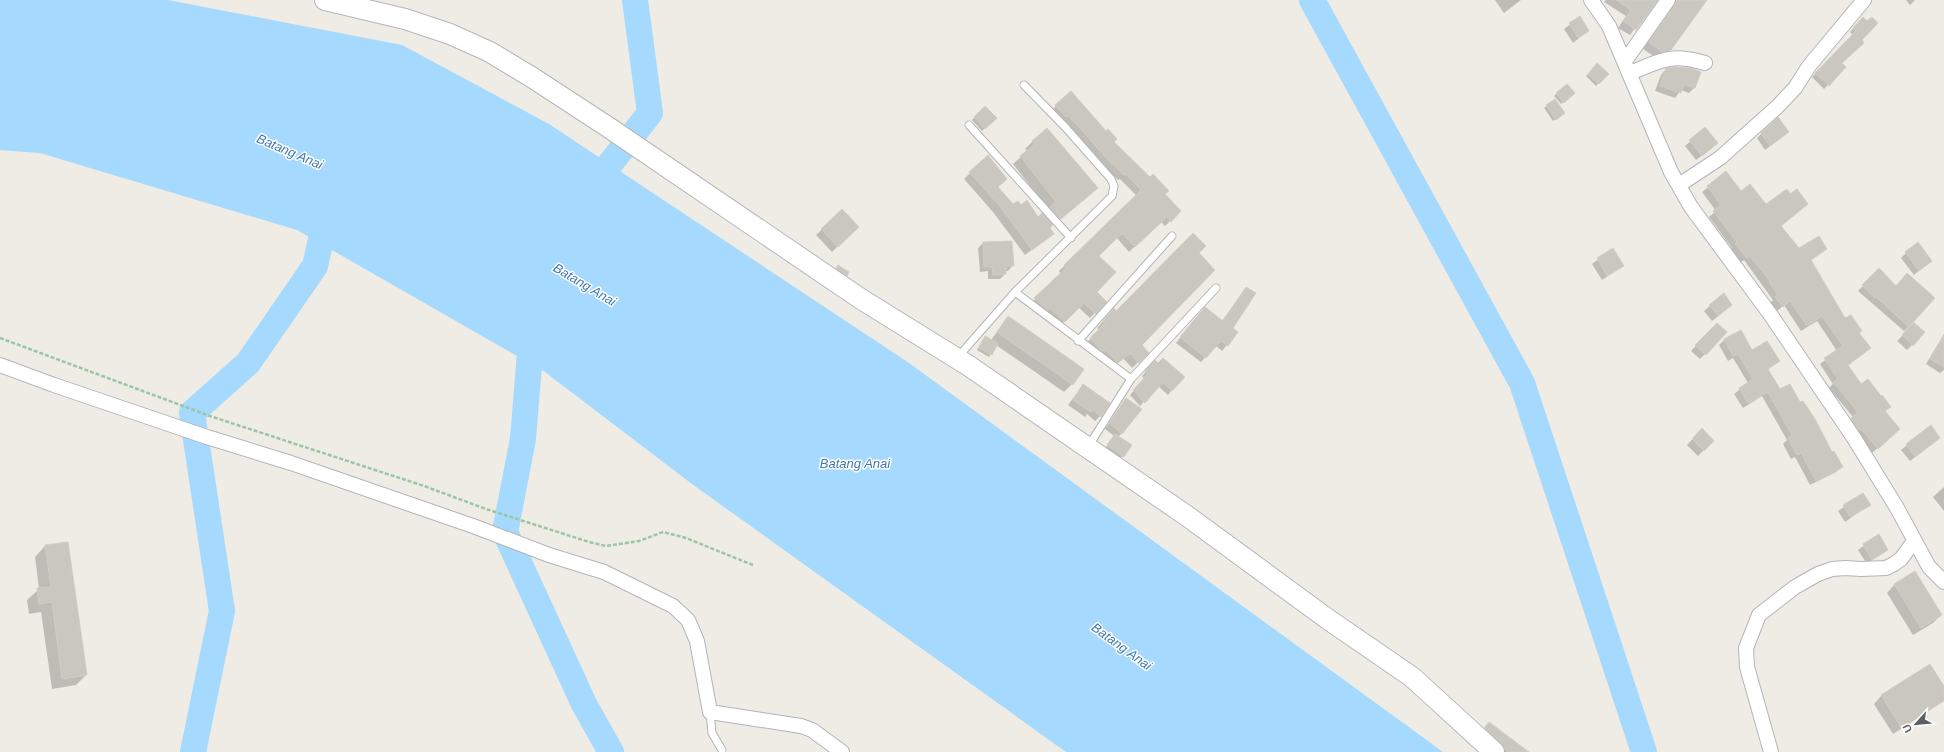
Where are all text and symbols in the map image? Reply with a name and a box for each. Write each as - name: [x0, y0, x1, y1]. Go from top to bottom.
- water label: Batang Anai: [254, 131, 326, 173]
- water label: Batang Anai: [551, 260, 620, 310]
- water label: Batang Anai: [820, 456, 891, 471]
- water label: Batang Anai: [1089, 620, 1155, 674]
- north arrow: [1896, 704, 1936, 744]
- text: U: [1900, 722, 1914, 735]

